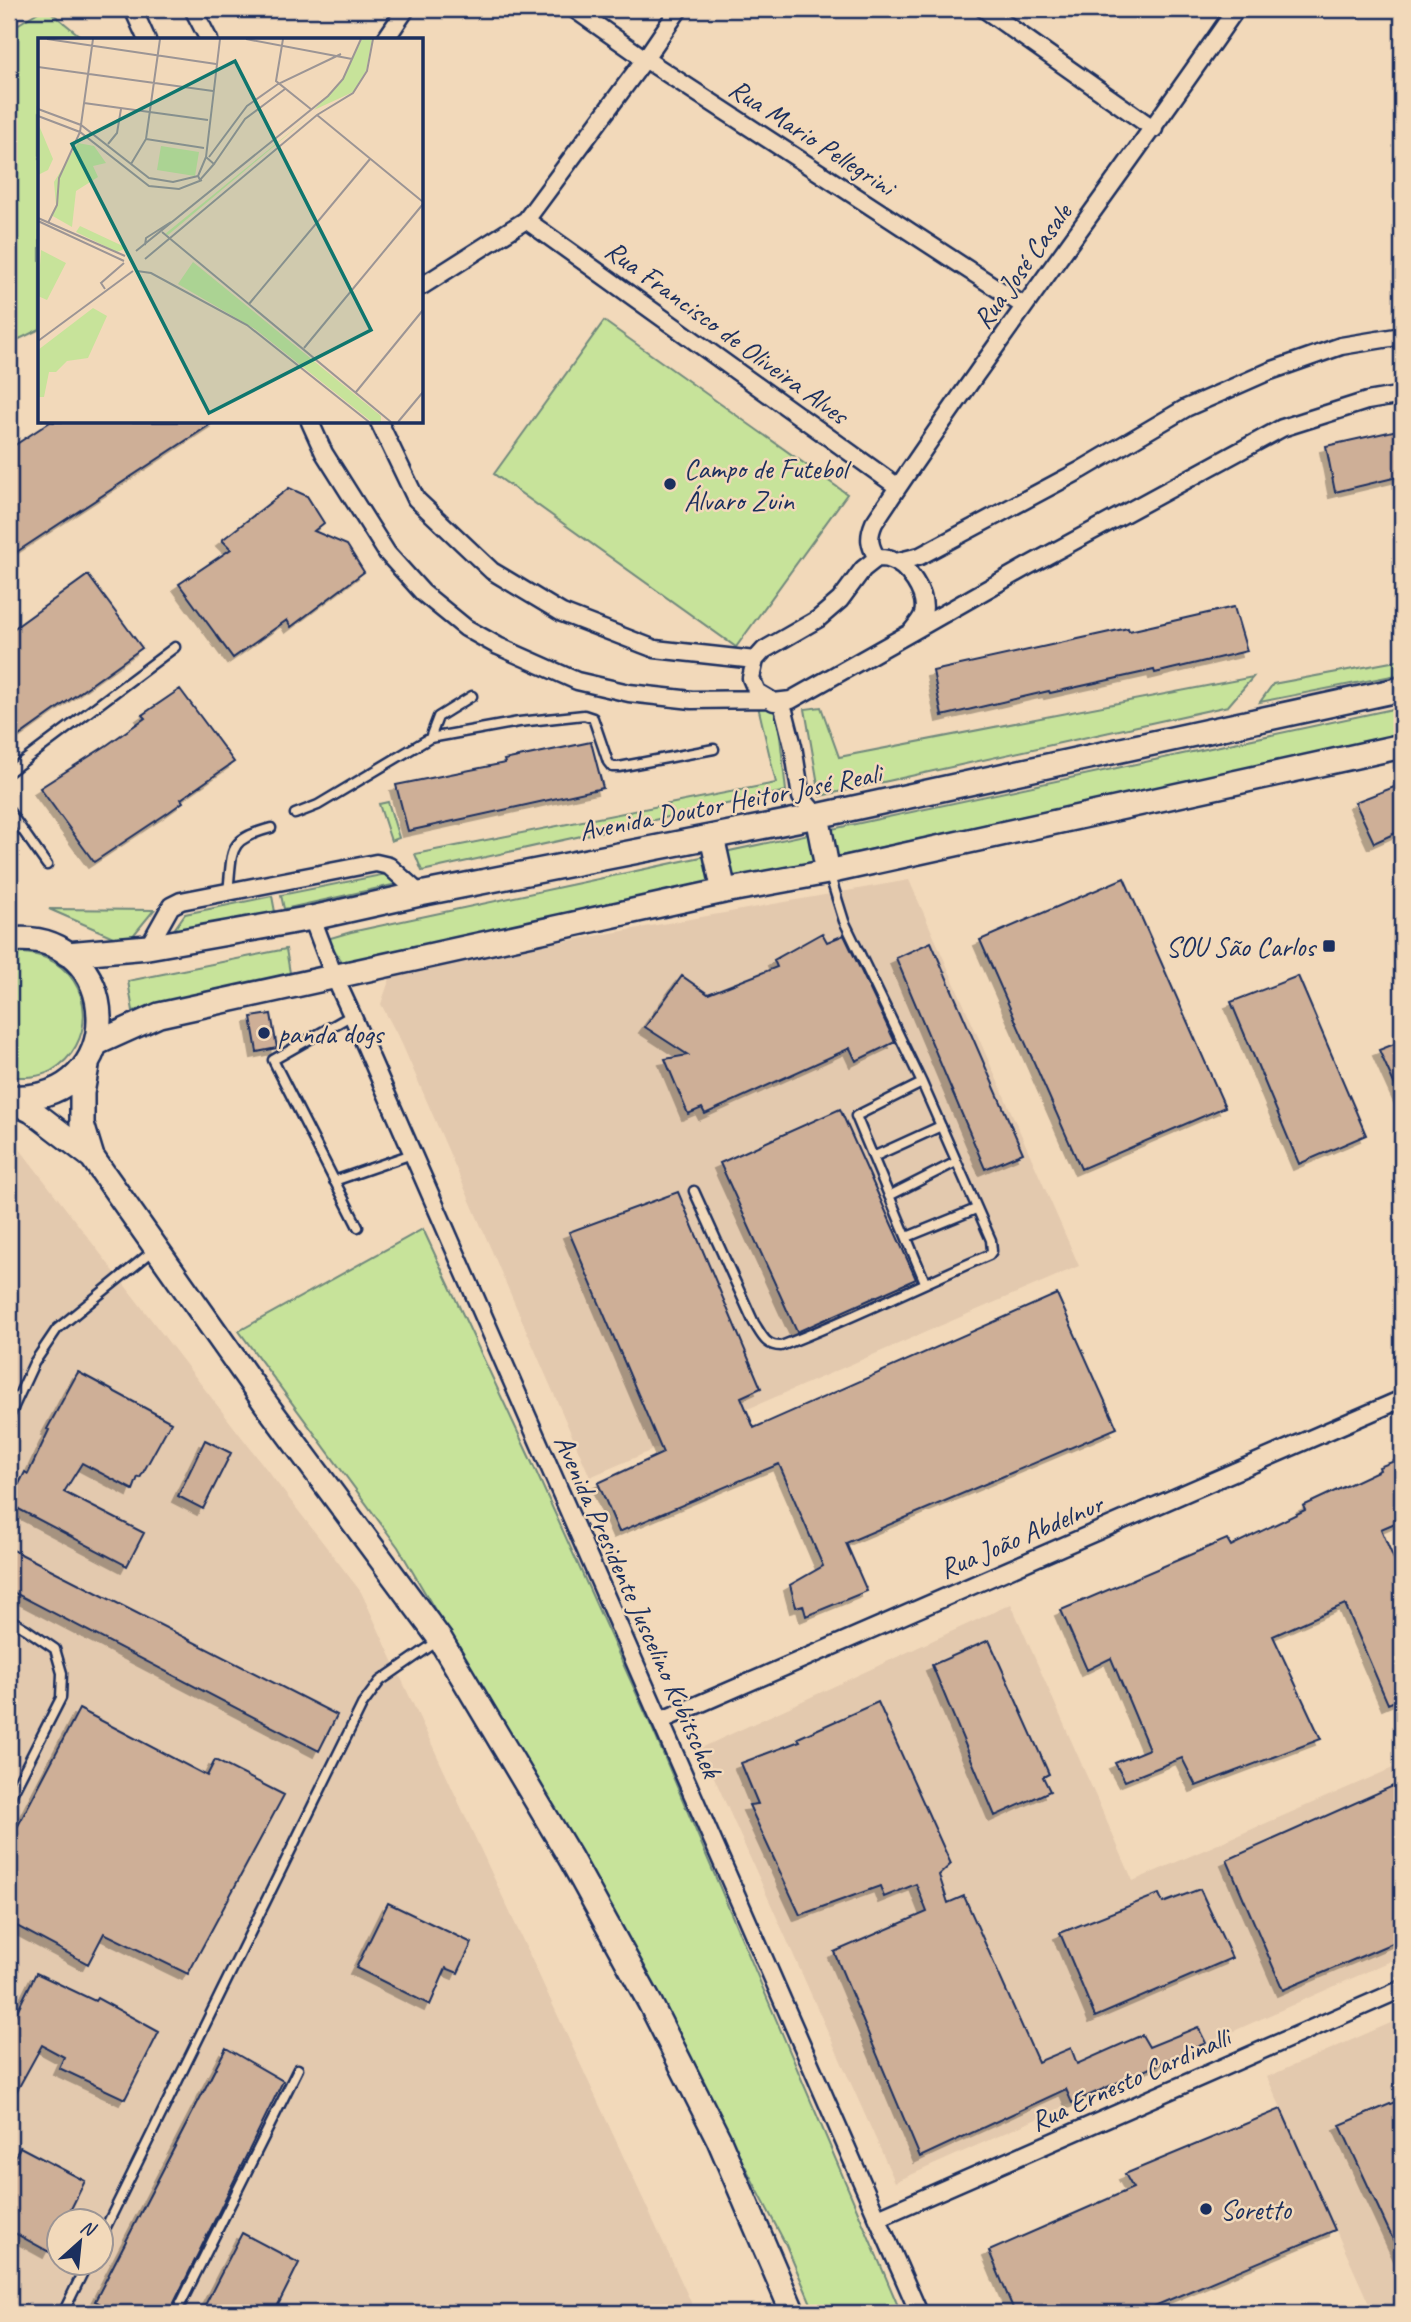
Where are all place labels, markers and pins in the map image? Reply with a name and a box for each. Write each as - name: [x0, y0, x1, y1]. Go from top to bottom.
- place label: Campo de Futebol Álvaro Zuin: [684, 451, 852, 518]
- marker: Campo de Futebol Álvaro Zuin: [662, 476, 678, 492]
- place label: SOU São Carlos: [1166, 929, 1317, 964]
- marker: SOU São Carlos: [1321, 938, 1337, 954]
- place label: panda dogs: [278, 1016, 385, 1051]
- marker: panda dogs: [256, 1025, 272, 1041]
- place label: Soretto: [1220, 2192, 1293, 2227]
- marker: Soretto: [1198, 2201, 1214, 2217]

